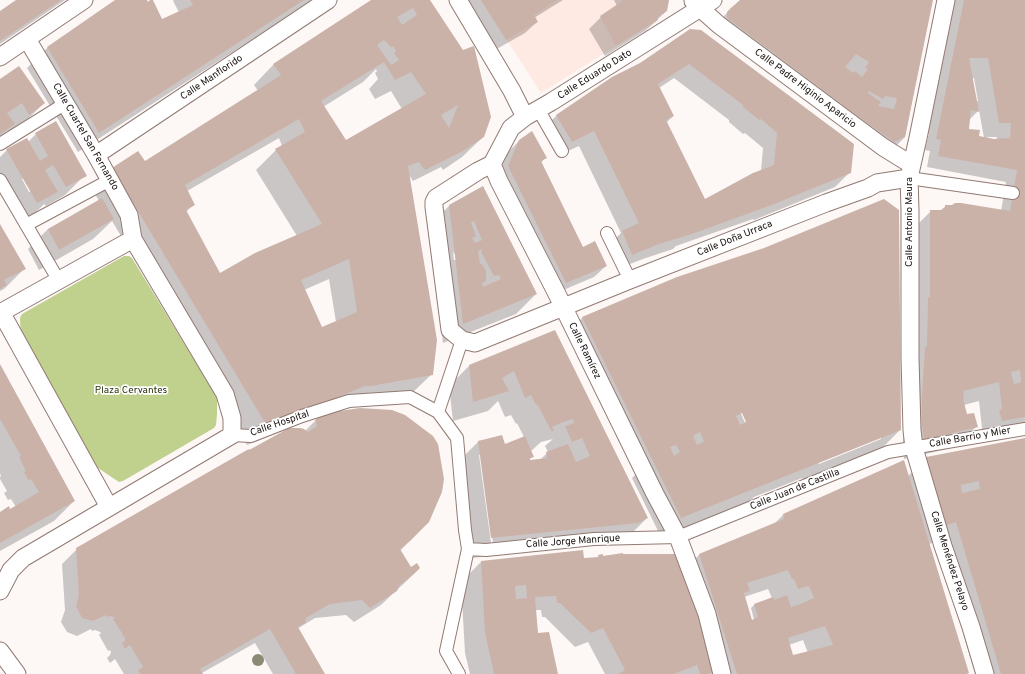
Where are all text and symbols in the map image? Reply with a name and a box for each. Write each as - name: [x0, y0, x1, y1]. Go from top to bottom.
- street label: Calle Eduardo Dato: [556, 47, 634, 103]
- street label: Calle Padre Higinio Aparicio: [752, 47, 858, 131]
- street label: Calle Manflorido: [179, 53, 245, 103]
- street label: Calle Cuartel San Fernando: [49, 81, 121, 193]
- street label: Calle Antonio Maura: [904, 177, 916, 267]
- street label: Calle Doña Urraca: [696, 218, 774, 260]
- street label: Calle Ramírez: [565, 321, 603, 381]
- park label: Plaza Cervantes: [95, 385, 167, 397]
- street label: Calle Hospital: [249, 408, 311, 440]
- street label: Calle Barrio y Mier: [928, 425, 1012, 451]
- street label: Calle Juan de Castilla: [748, 467, 842, 513]
- street label: Calle Menéndez Pelayo: [927, 510, 971, 612]
- street label: Calle Jorge Manrique: [525, 533, 621, 551]

